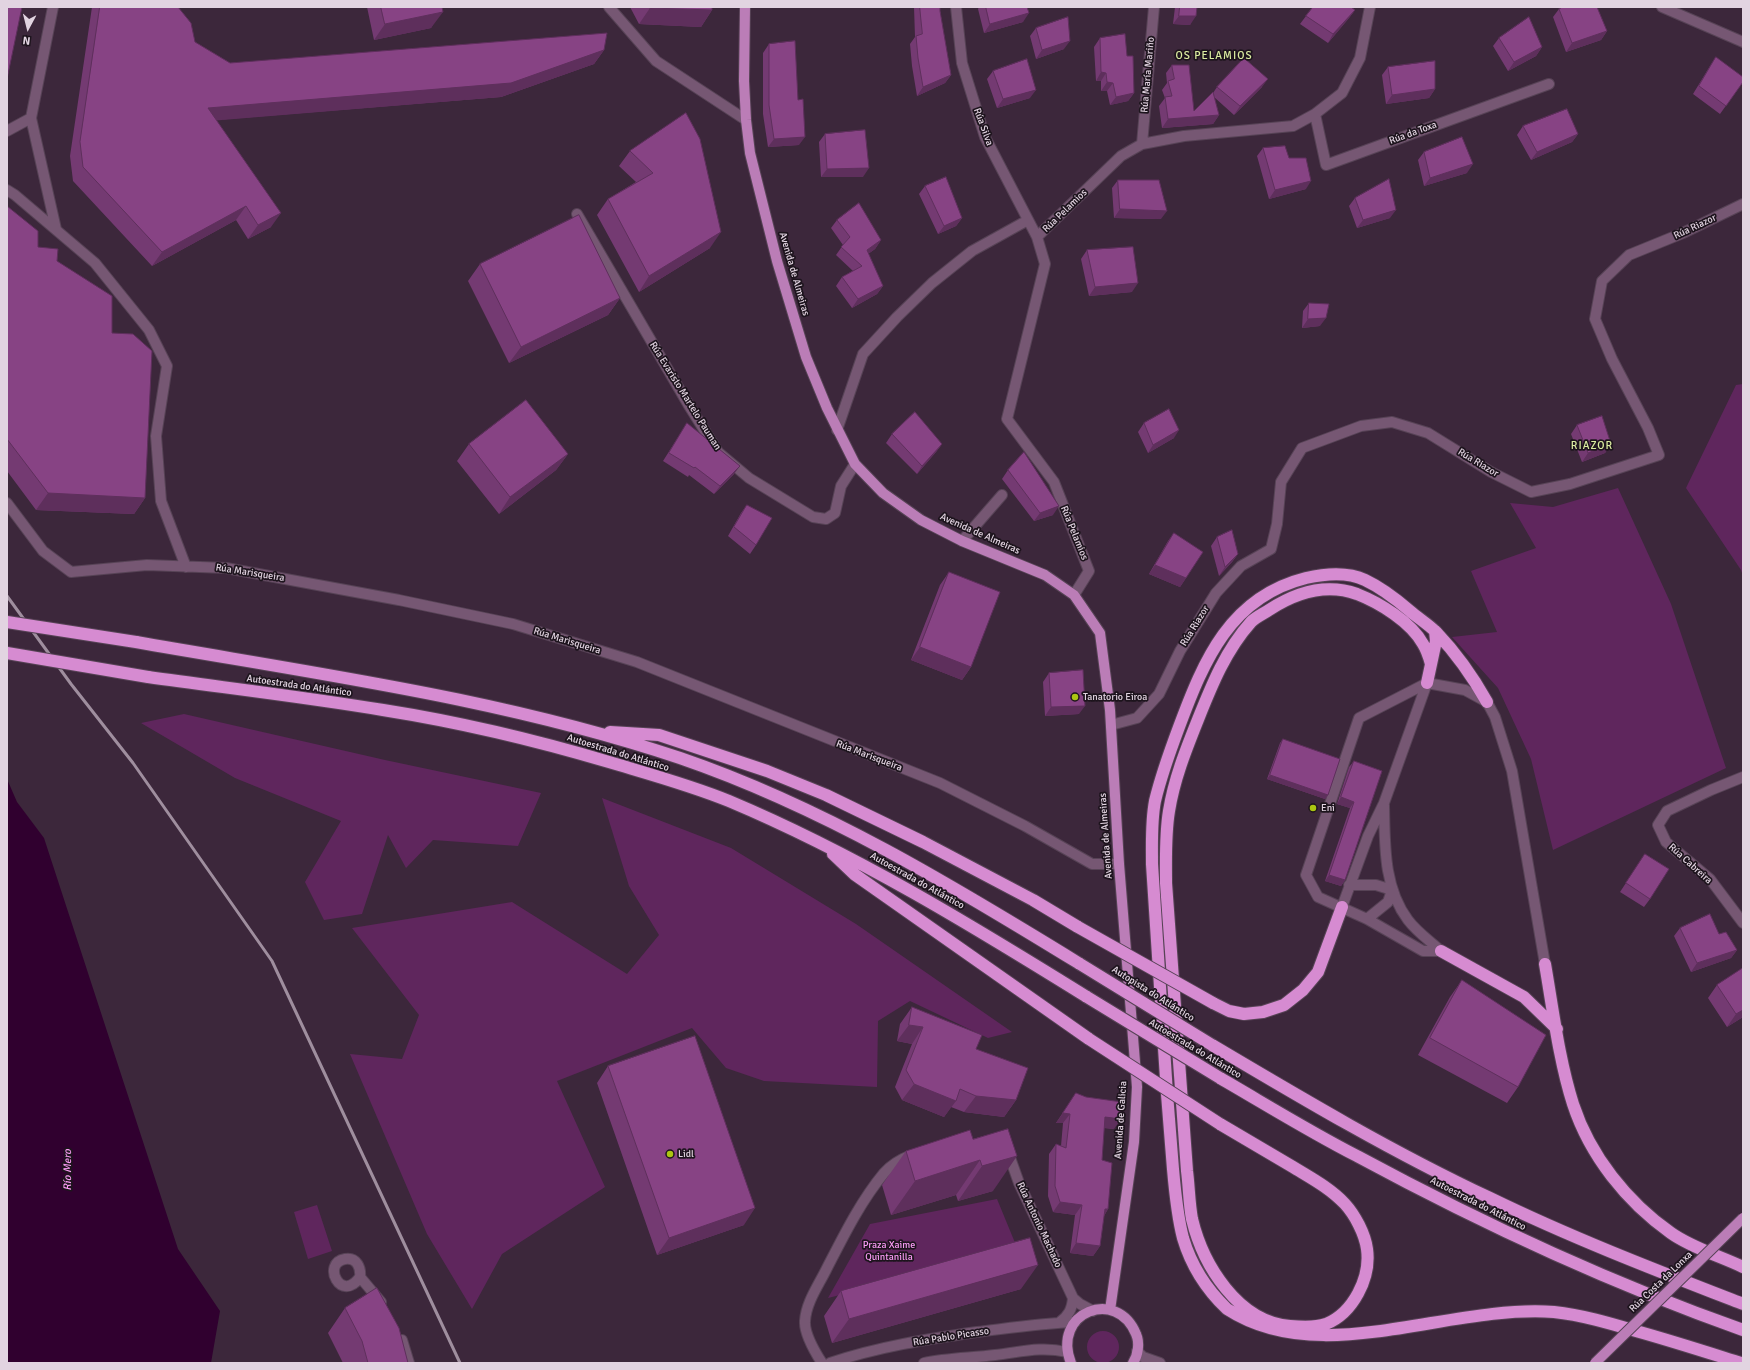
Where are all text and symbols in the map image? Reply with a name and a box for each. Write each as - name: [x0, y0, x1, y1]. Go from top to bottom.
- north arrow: [8, 8, 48, 48]
- text: N: [22, 33, 31, 47]
- street label: Rúa María Mariño: [1139, 37, 1157, 113]
- district label: OS PELAMIOS: [1175, 49, 1253, 63]
- street label: Rúa Silva: [971, 107, 995, 147]
- street label: Rúa da Toxa: [1388, 119, 1438, 147]
- street label: Rúa Pelamios: [1040, 187, 1090, 235]
- street label: Rúa Riazor: [1672, 212, 1718, 242]
- street label: Avenida de Almeiras: [776, 231, 812, 317]
- street label: Rúa Evaristo Martelo Pauman: [647, 340, 723, 452]
- district label: RIAZOR: [1571, 439, 1613, 453]
- street label: Rúa Riazor: [1455, 446, 1501, 480]
- street label: Rúa Pelamios: [1058, 504, 1090, 562]
- street label: Avenida de Almeiras: [938, 511, 1022, 557]
- street label: Rúa Marisqueira: [215, 562, 285, 584]
- street label: Rúa Riazor: [1178, 604, 1212, 648]
- street label: Rúa Marisqueira: [532, 625, 602, 657]
- street label: Autoestrada do Atlántico: [246, 673, 352, 699]
- place label: Tanatorio Eiroa: [1083, 691, 1147, 703]
- marker: Tanatorio Eiroa: [1070, 692, 1080, 702]
- street label: Autoestrada do Atlántico: [566, 732, 670, 774]
- street label: Rúa Marisqueira: [834, 738, 904, 774]
- street label: Avenida de Almeiras: [1097, 793, 1115, 879]
- place label: Eni: [1321, 802, 1335, 814]
- marker: Eni: [1308, 803, 1318, 813]
- street label: Rúa Cabreira: [1666, 841, 1714, 887]
- street label: Autoestrada do Atlántico: [868, 850, 966, 912]
- street label: Autopista do Atlántico: [1110, 964, 1196, 1024]
- street label: Autoestrada do Atlántico: [1147, 1017, 1243, 1081]
- street label: Avenida de Galicia: [1112, 1081, 1130, 1159]
- place label: Lidl: [678, 1148, 694, 1160]
- water label: Río Mero: [61, 1149, 75, 1191]
- marker: Lidl: [665, 1149, 675, 1159]
- street label: Autoestrada do Atlántico: [1428, 1175, 1528, 1233]
- street label: Rúa Antonio Machado: [1014, 1180, 1064, 1270]
- park label: Praza Xaime Quintanilla: [863, 1239, 915, 1262]
- street label: Rúa Costa da Lonxa: [1627, 1249, 1695, 1315]
- street label: Rúa Pablo Picasso: [912, 1325, 990, 1349]

